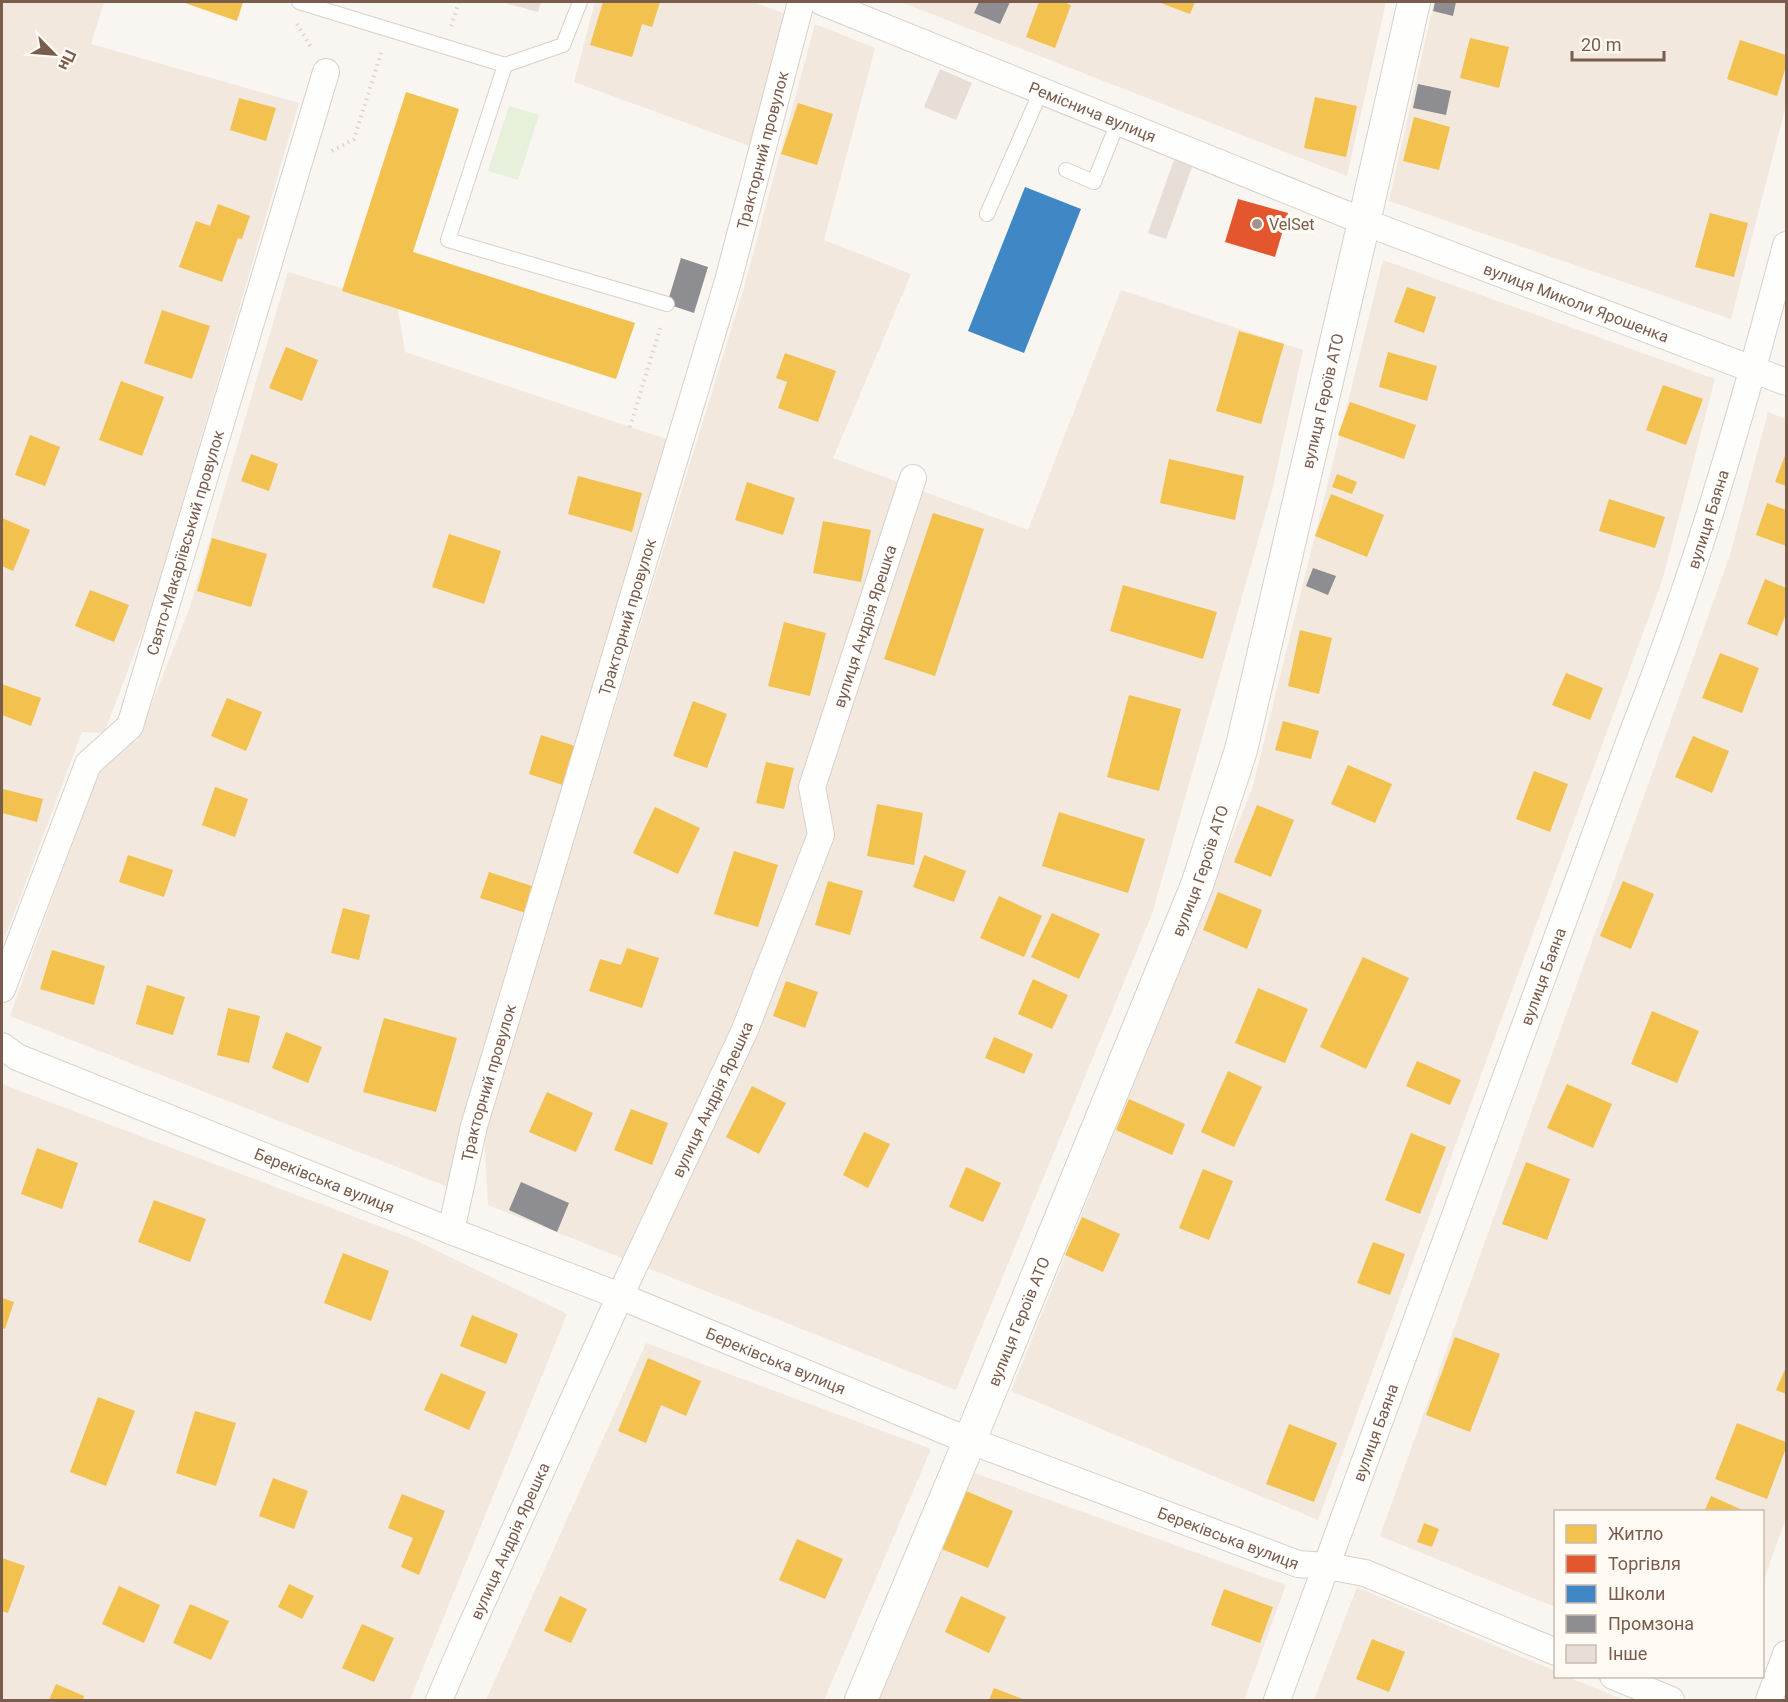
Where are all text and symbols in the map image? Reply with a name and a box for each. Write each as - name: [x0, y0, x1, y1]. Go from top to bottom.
- north arrow: [24, 24, 84, 84]
- scale bar: [1572, 24, 1664, 62]
- text: 20 m: [1581, 34, 1621, 55]
- text: Пн: [54, 47, 80, 73]
- street label: Тракторний провулок: [732, 69, 792, 231]
- street label: Реміснича вулиця: [1026, 77, 1159, 146]
- place label: VelSet: [1269, 215, 1314, 234]
- marker: VelSet: [1250, 217, 1264, 231]
- street label: вулиця Миколи Ярошенка: [1481, 259, 1672, 346]
- street label: вулиця Героїв АТО: [1297, 332, 1347, 470]
- street label: Свято-Макаріївський провулок: [142, 427, 228, 657]
- street label: вулиця Баяна: [1683, 467, 1732, 571]
- street label: Тракторний провулок: [594, 536, 660, 698]
- street label: вулиця Андрія Ярешка: [829, 542, 900, 710]
- street label: вулиця Героїв АТО: [1168, 803, 1232, 939]
- street label: вулиця Баяна: [1516, 925, 1570, 1028]
- street label: Тракторний провулок: [457, 1001, 520, 1163]
- street label: вулиця Андрія Ярешка: [668, 1019, 757, 1180]
- street label: Береківська вулиця: [252, 1144, 397, 1217]
- street label: вулиця Героїв АТО: [984, 1254, 1053, 1389]
- street label: Береківська вулиця: [703, 1323, 848, 1398]
- street label: вулиця Баяна: [1349, 1381, 1402, 1484]
- street label: вулиця Андрія Ярешка: [466, 1460, 553, 1622]
- street label: Береківська вулиця: [1155, 1503, 1302, 1573]
- legend: [1554, 1510, 1764, 1678]
- text: Житло: [1608, 1523, 1663, 1544]
- text: Торгівля: [1608, 1553, 1681, 1574]
- text: Школи: [1608, 1583, 1665, 1604]
- text: Промзона: [1608, 1613, 1694, 1634]
- text: Інше: [1608, 1643, 1647, 1664]

